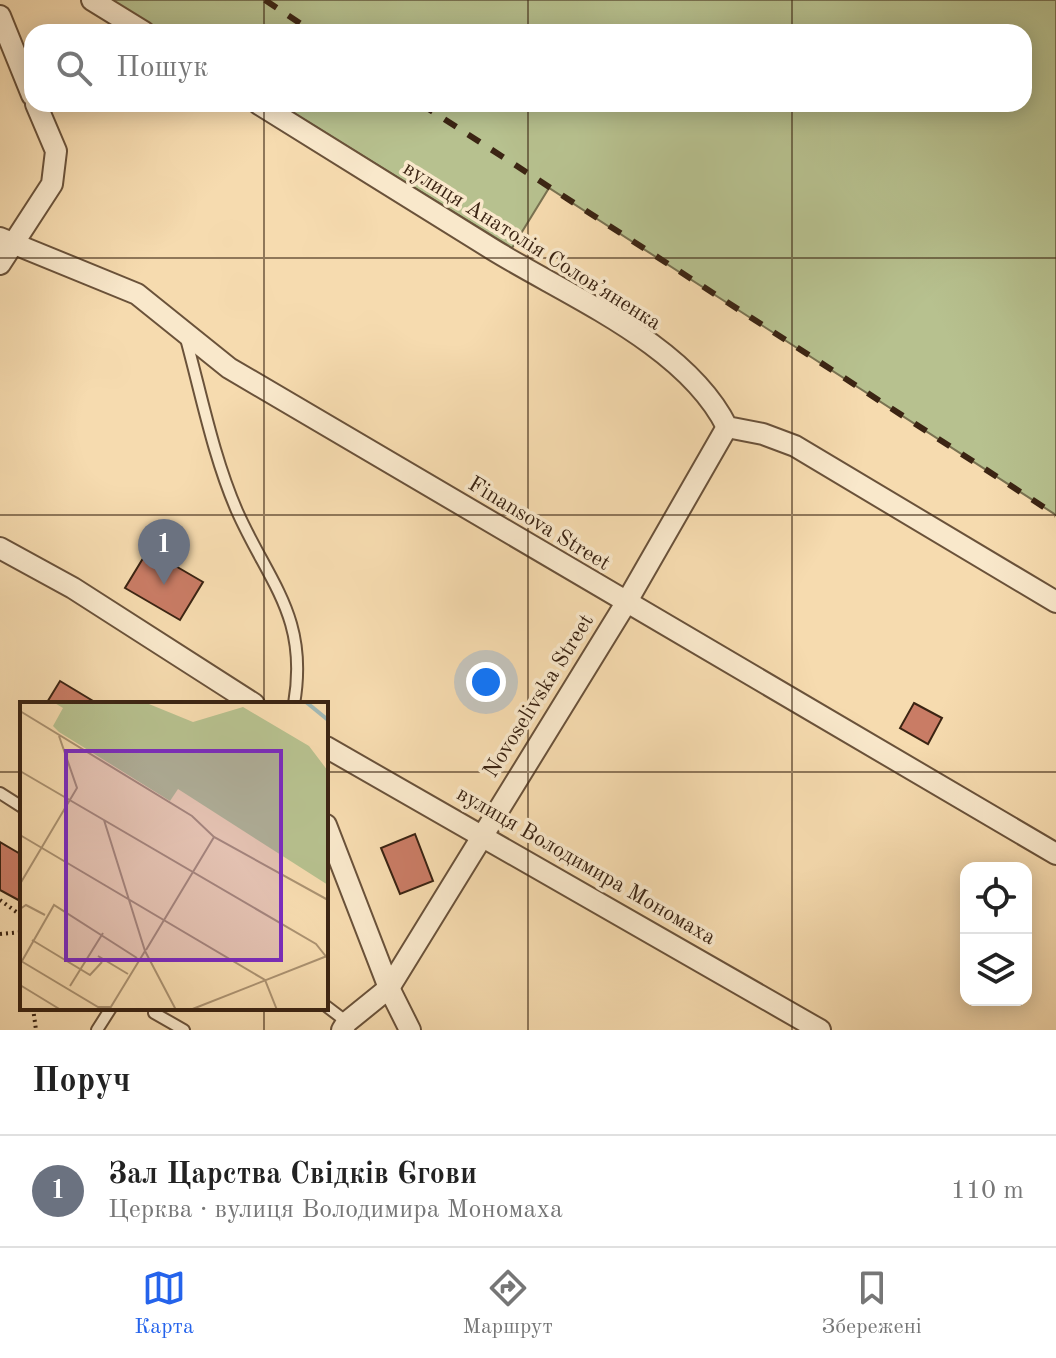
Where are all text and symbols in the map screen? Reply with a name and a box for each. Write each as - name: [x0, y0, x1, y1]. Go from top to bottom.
- search box: [24, 24, 1032, 112]
- icon: search: [52, 46, 96, 90]
- text: Пошук: [116, 53, 208, 83]
- street label: вулиця Анатолія Соловʼяненка: [399, 157, 665, 335]
- street label: Finansova Street: [464, 473, 614, 575]
- pin: 1: [138, 519, 190, 585]
- street label: Novoselivska Street: [480, 610, 598, 782]
- your location: [466, 662, 506, 702]
- inset map: [20, 702, 328, 1010]
- street label: вулиця Володимира Мономаха: [453, 783, 719, 949]
- map controls: [960, 862, 1032, 1006]
- button: locate: [960, 862, 1032, 934]
- button: layers: [960, 934, 1032, 1006]
- text: Поруч: [32, 1065, 131, 1099]
- text: Зал Царства Свідків Єгови: [108, 1160, 477, 1190]
- text: 1: [50, 1178, 66, 1204]
- text: 110 m: [951, 1178, 1024, 1204]
- text: Церква · вулиця Володимира Мономаха: [108, 1197, 563, 1223]
- tab: Карта: [134, 1266, 194, 1341]
- tab: Маршрут: [462, 1266, 553, 1341]
- tab: Збережені: [821, 1266, 922, 1341]

